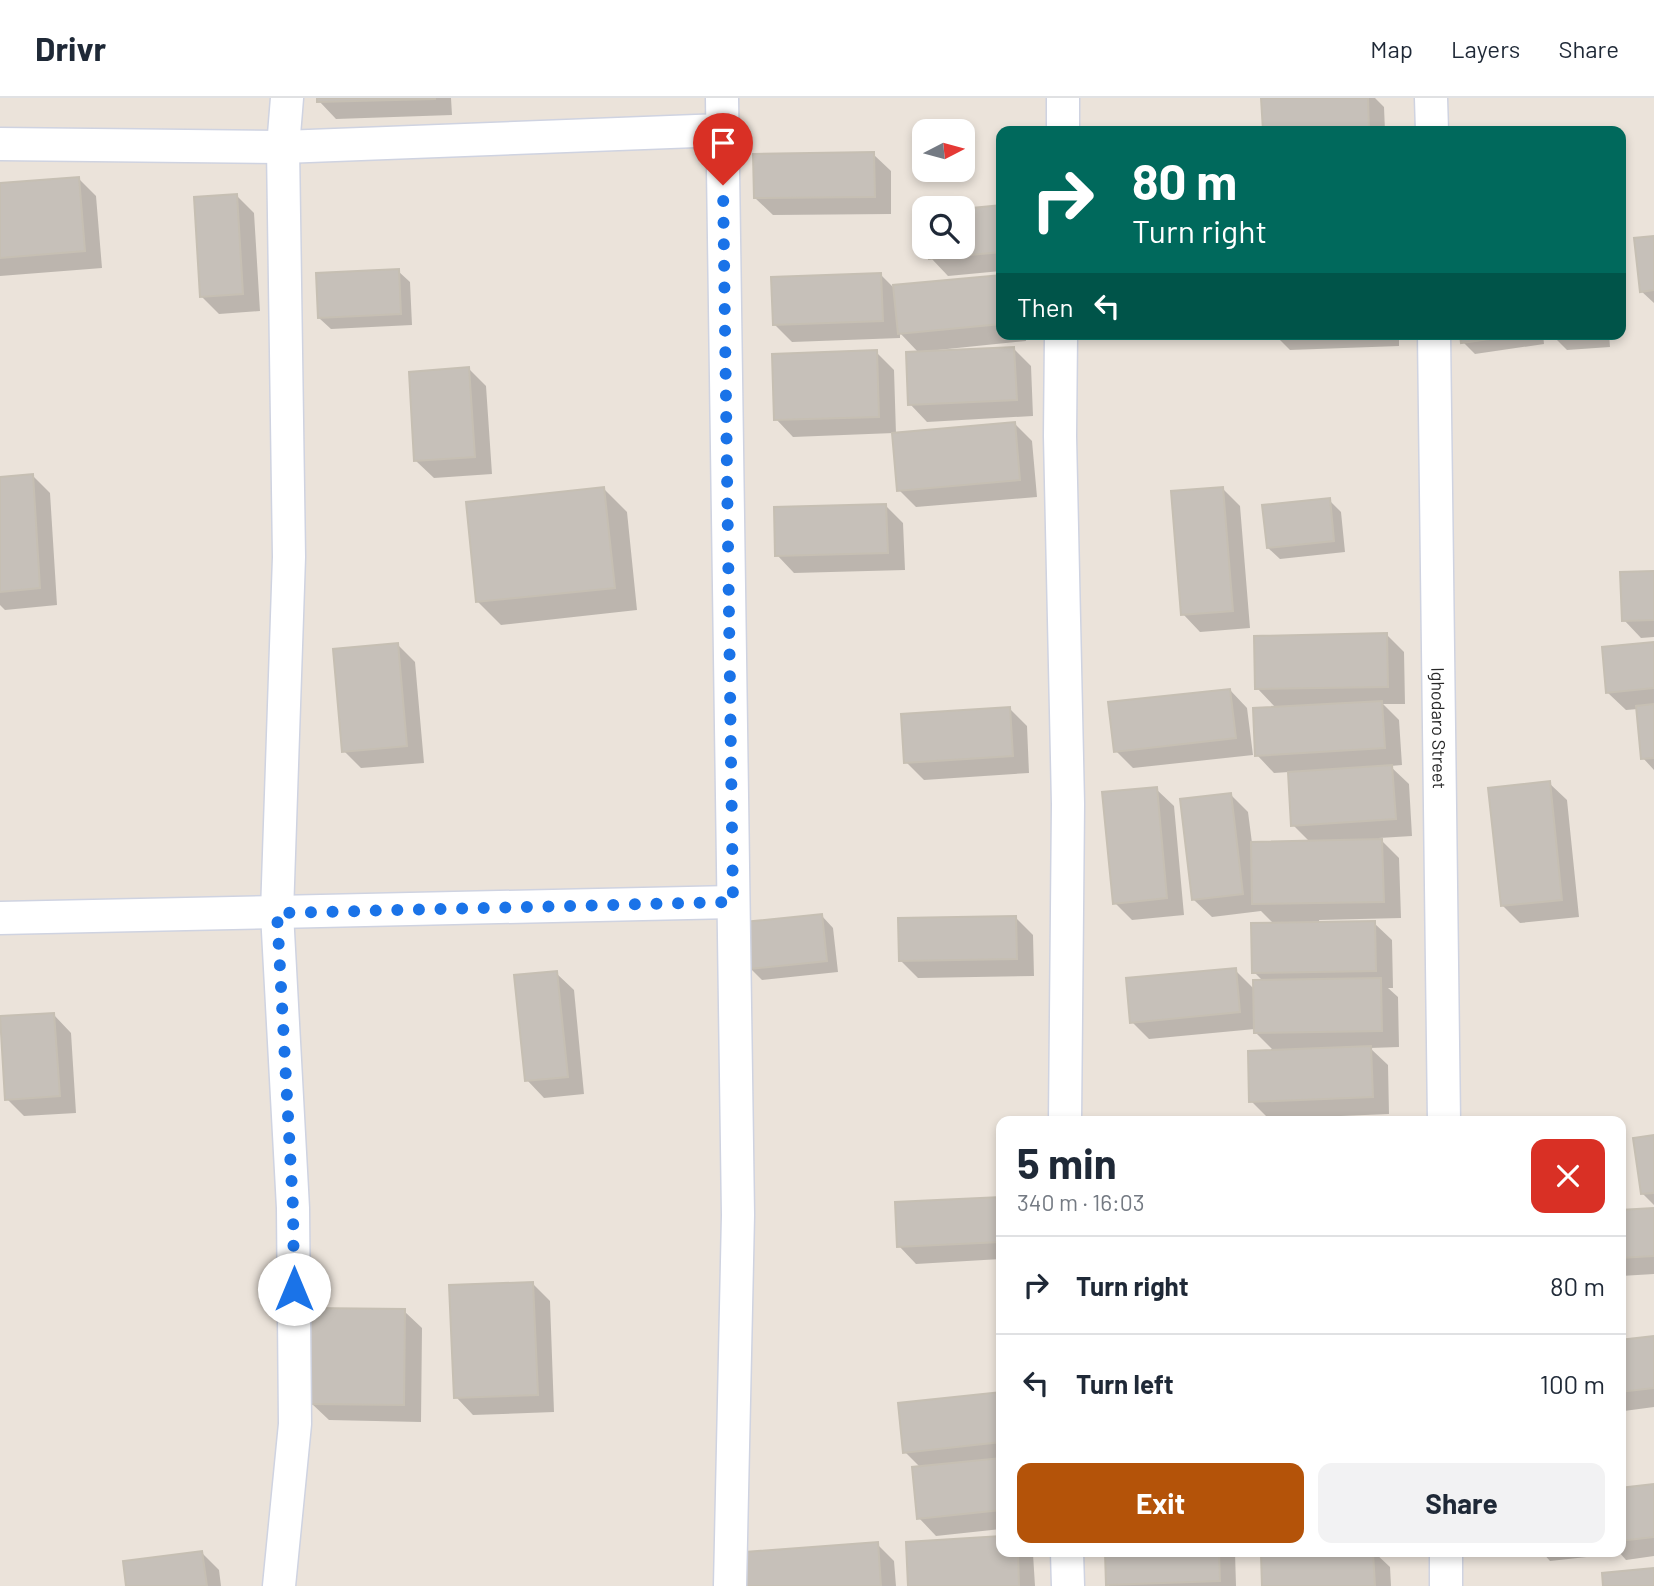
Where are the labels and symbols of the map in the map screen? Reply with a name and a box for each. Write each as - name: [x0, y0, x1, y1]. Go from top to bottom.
- pin: [693, 113, 753, 185]
- north arrow: [912, 119, 975, 182]
- street label: Ighodaro Street: [1427, 667, 1451, 789]
- position arrow: [257, 1252, 331, 1326]

